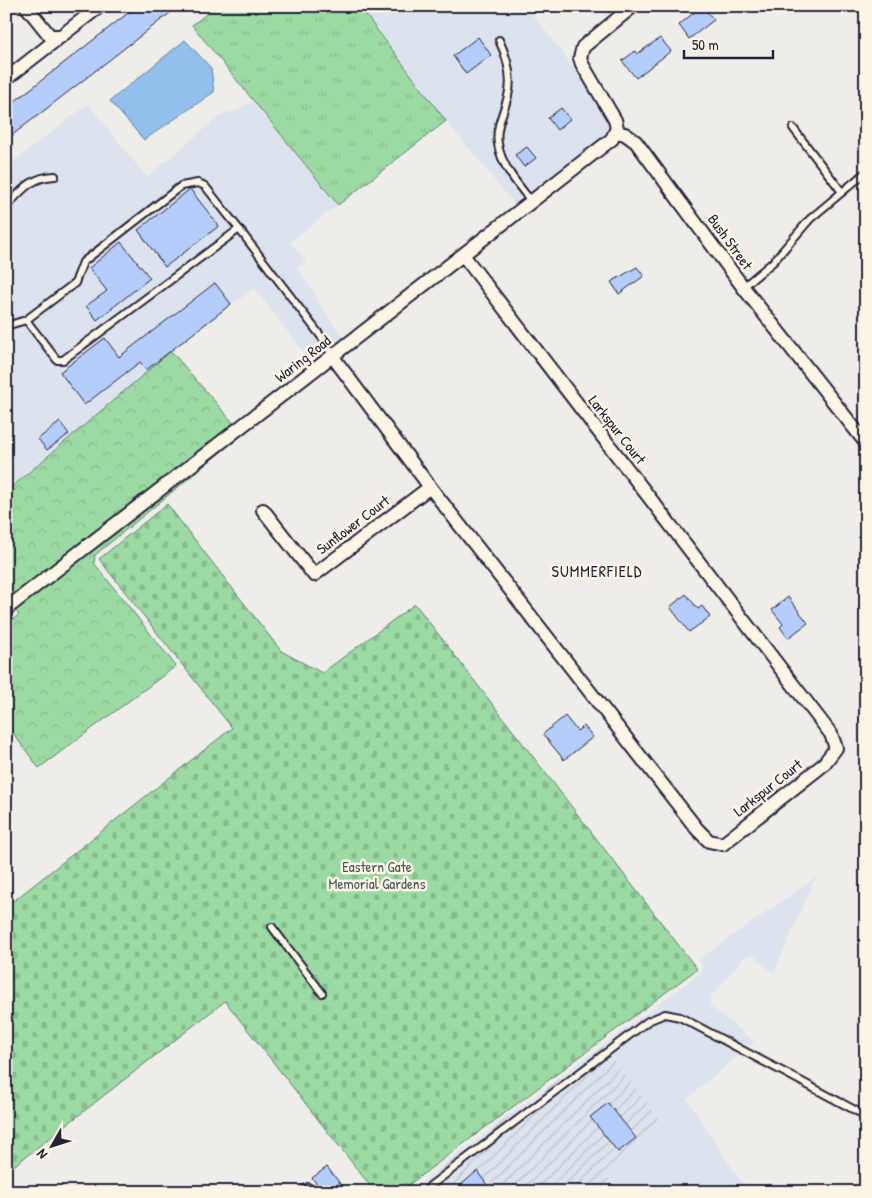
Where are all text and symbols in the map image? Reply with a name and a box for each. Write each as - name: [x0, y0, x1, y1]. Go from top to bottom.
- scale bar: [684, 28, 773, 60]
- text: 50 m: [692, 34, 719, 55]
- street label: Bush Street: [703, 210, 758, 274]
- street label: Waring Road: [270, 330, 335, 387]
- street label: Larkspur Court: [584, 391, 651, 469]
- street label: Sunflower Court: [312, 490, 394, 559]
- district label: SUMMERFIELD: [552, 560, 642, 582]
- street label: Larkspur Court: [729, 754, 807, 821]
- park label: Eastern Gate Memorial Gardens: [329, 856, 426, 894]
- north arrow: [28, 1120, 78, 1170]
- text: N: [31, 1145, 51, 1163]

